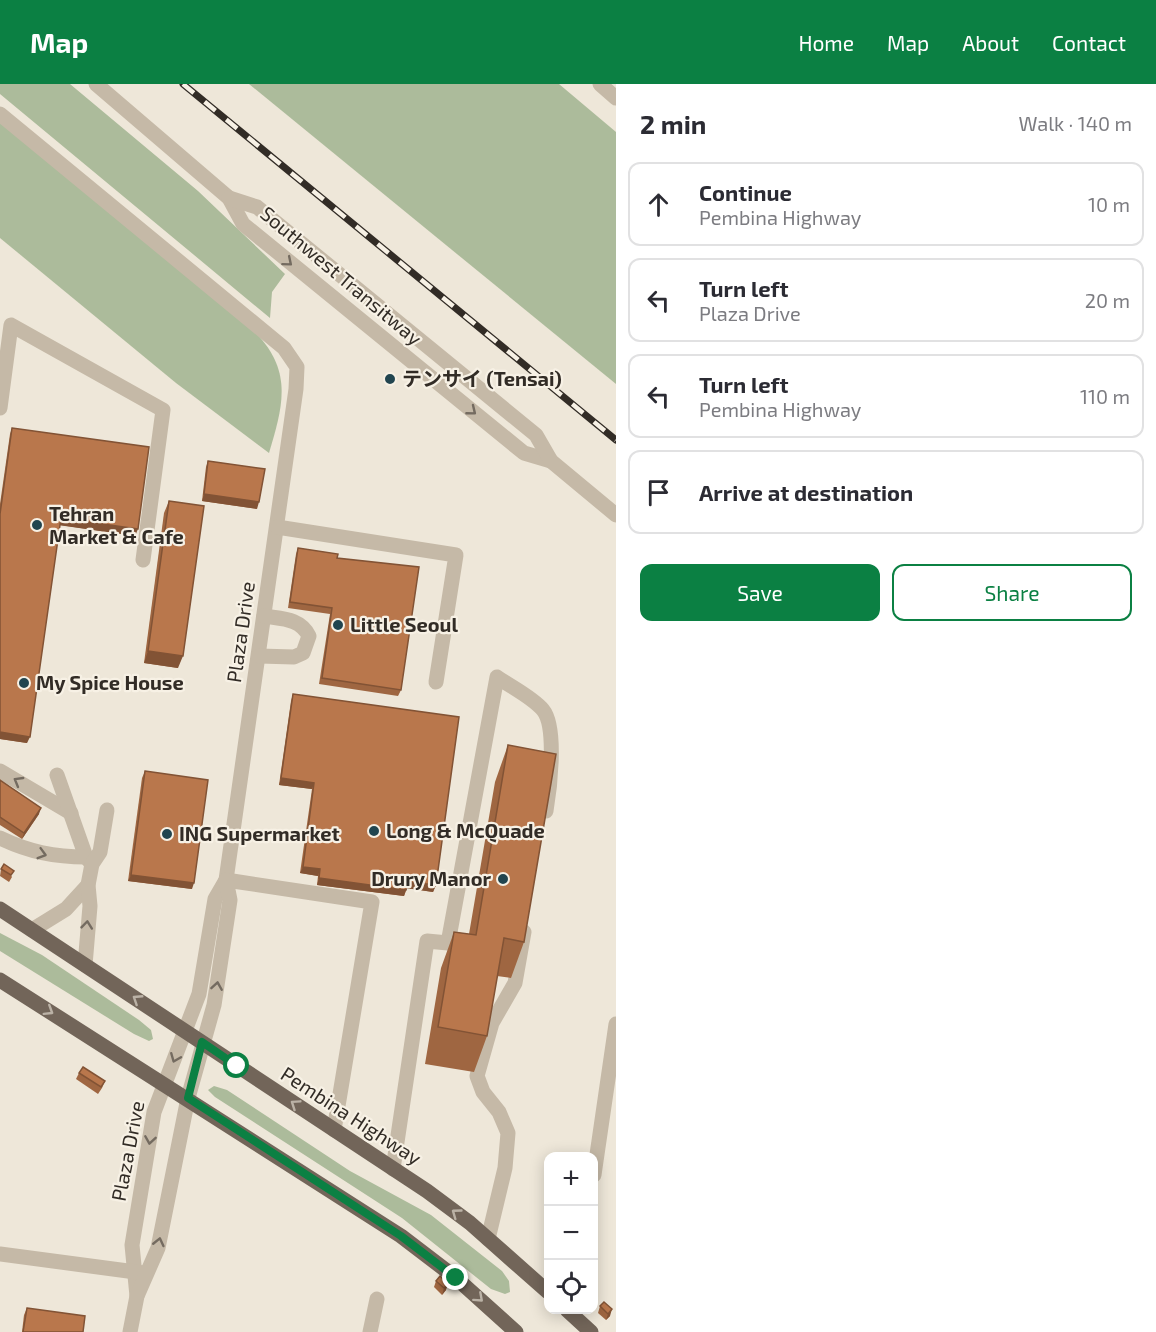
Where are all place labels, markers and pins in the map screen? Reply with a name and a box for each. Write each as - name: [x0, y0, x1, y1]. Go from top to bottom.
- place label: テンサイ (Tensai): [402, 366, 562, 390]
- marker: テンサイ (Tensai): [383, 372, 397, 386]
- place label: Tehran Market & Cafe: [49, 501, 184, 548]
- marker: Tehran Market & Cafe: [30, 518, 44, 532]
- place label: Little Seoul: [350, 612, 458, 636]
- marker: Little Seoul: [331, 618, 345, 632]
- place label: My Spice House: [36, 670, 184, 695]
- marker: My Spice House: [17, 676, 31, 690]
- place label: Long & McQuade: [386, 818, 545, 843]
- place label: ING Supermarket: [179, 821, 340, 845]
- marker: Long & McQuade: [367, 824, 381, 838]
- marker: ING Supermarket: [160, 827, 174, 841]
- place label: Drury Manor: [371, 866, 491, 891]
- marker: Drury Manor: [496, 872, 510, 886]

